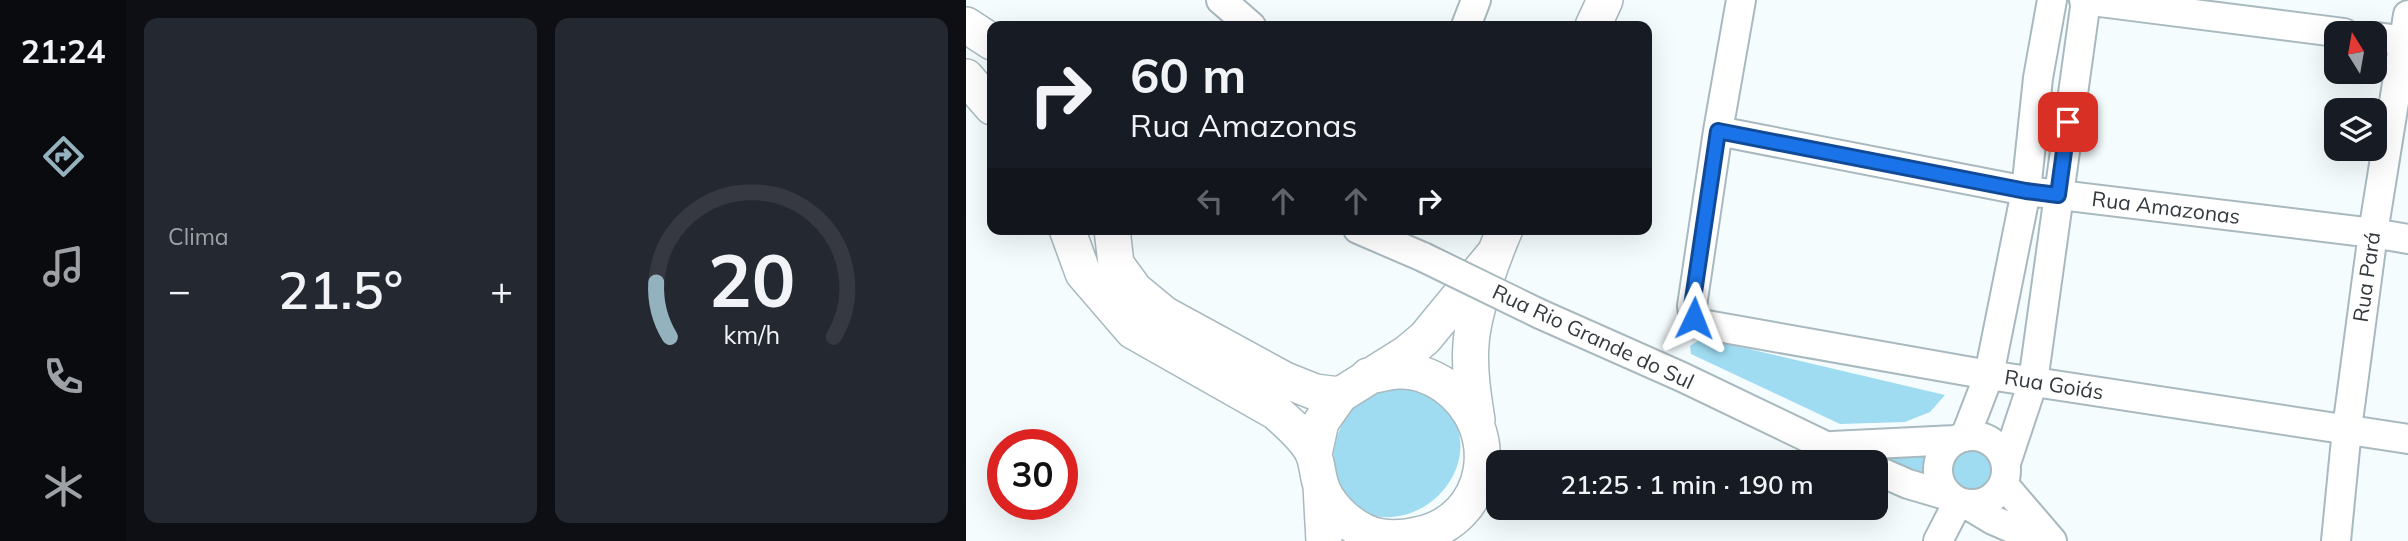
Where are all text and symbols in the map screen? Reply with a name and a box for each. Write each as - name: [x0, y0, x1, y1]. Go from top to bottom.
- north arrow: [2324, 21, 2387, 84]
- map controls: [2324, 21, 2387, 161]
- text: 21:24: [21, 31, 105, 71]
- text: 60 m: [1130, 44, 1246, 105]
- icon: right: [1015, 49, 1106, 140]
- pin: [2038, 92, 2098, 152]
- button: layers: [2324, 98, 2387, 161]
- icon: arrive: [2049, 103, 2087, 141]
- text: Rua Amazonas: [1130, 105, 1357, 145]
- icon: directions: [39, 132, 88, 181]
- icon: left: [1191, 182, 1229, 220]
- icon: ahead: [1264, 182, 1302, 220]
- icon: ahead: [1337, 182, 1375, 220]
- icon: right: [1410, 182, 1448, 220]
- street label: Rua Amazonas: [2090, 185, 2242, 229]
- text: Clima: [168, 222, 229, 251]
- street label: Rua Pará: [2347, 230, 2385, 324]
- text: 20: [708, 234, 795, 325]
- icon: music: [39, 242, 88, 291]
- text: 21.5°: [278, 257, 403, 322]
- text: −: [168, 266, 191, 314]
- text: +: [490, 266, 513, 314]
- street label: Rua Rio Grande do Sul: [1489, 278, 1698, 394]
- position arrow: [1657, 281, 1731, 355]
- text: km/h: [723, 318, 780, 349]
- icon: phone: [39, 352, 88, 401]
- street label: Rua Goiás: [2003, 363, 2106, 405]
- speed limit sign: 30: [987, 429, 1078, 520]
- icon: climate: [39, 462, 88, 511]
- text: 21:25 · 1 min · 190 m: [1560, 468, 1814, 501]

